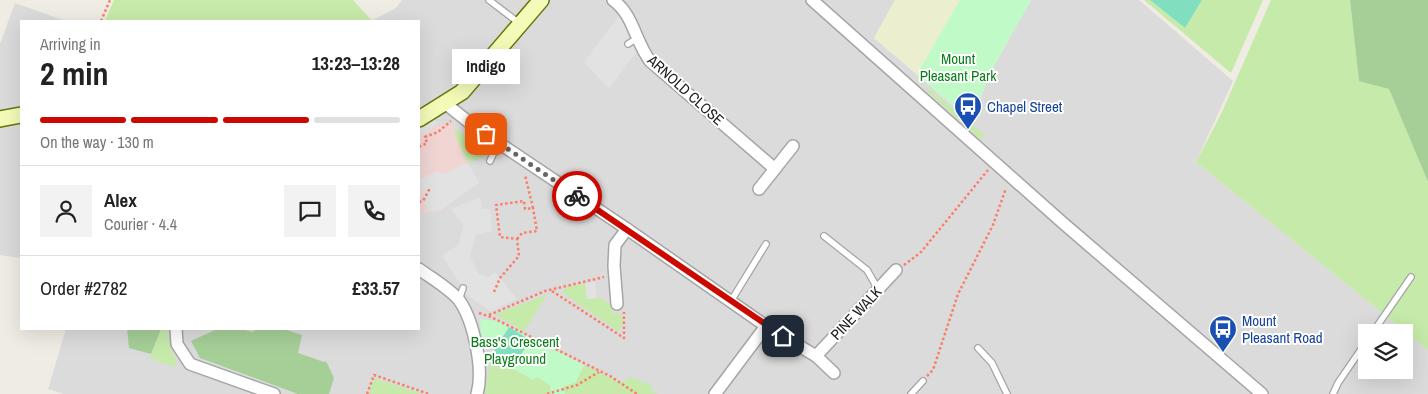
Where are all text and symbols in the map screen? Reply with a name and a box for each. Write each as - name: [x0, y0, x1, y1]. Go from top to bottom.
- text: Arriving in: [40, 33, 101, 55]
- park label: Mount Pleasant Park: [920, 48, 997, 86]
- callout: Indigo: [452, 49, 520, 84]
- street label: ARNOLD CLOSE: [642, 49, 729, 130]
- text: 13:23–13:28: [312, 50, 400, 76]
- text: 2 min: [40, 52, 109, 95]
- text: Indigo: [466, 55, 506, 77]
- bus stop icon: Chapel Street: [953, 91, 983, 130]
- place label: Chapel Street: [987, 96, 1063, 117]
- pin: [465, 113, 507, 155]
- icon: bag: [472, 120, 500, 148]
- text: On the way · 130 m: [40, 131, 154, 153]
- courier: [552, 171, 602, 221]
- icon: bike: [563, 182, 591, 210]
- button: person: [40, 185, 92, 237]
- button: chat: [284, 185, 336, 237]
- button: phone: [348, 185, 400, 237]
- text: Alex: [104, 187, 137, 213]
- text: Courier · 4.4: [104, 213, 177, 235]
- text: Order #2782: [40, 275, 127, 301]
- text: £33.57: [352, 275, 400, 301]
- street label: PINE WALK: [826, 281, 887, 344]
- place label: Mount Pleasant Road: [1242, 310, 1323, 348]
- bus stop icon: Mount Pleasant Road: [1208, 314, 1238, 353]
- pin: [762, 315, 804, 357]
- icon: home: [769, 322, 797, 350]
- map controls: [1358, 324, 1413, 379]
- button: layers: [1358, 324, 1413, 379]
- park label: Bass's Crescent Playground: [471, 331, 560, 369]

